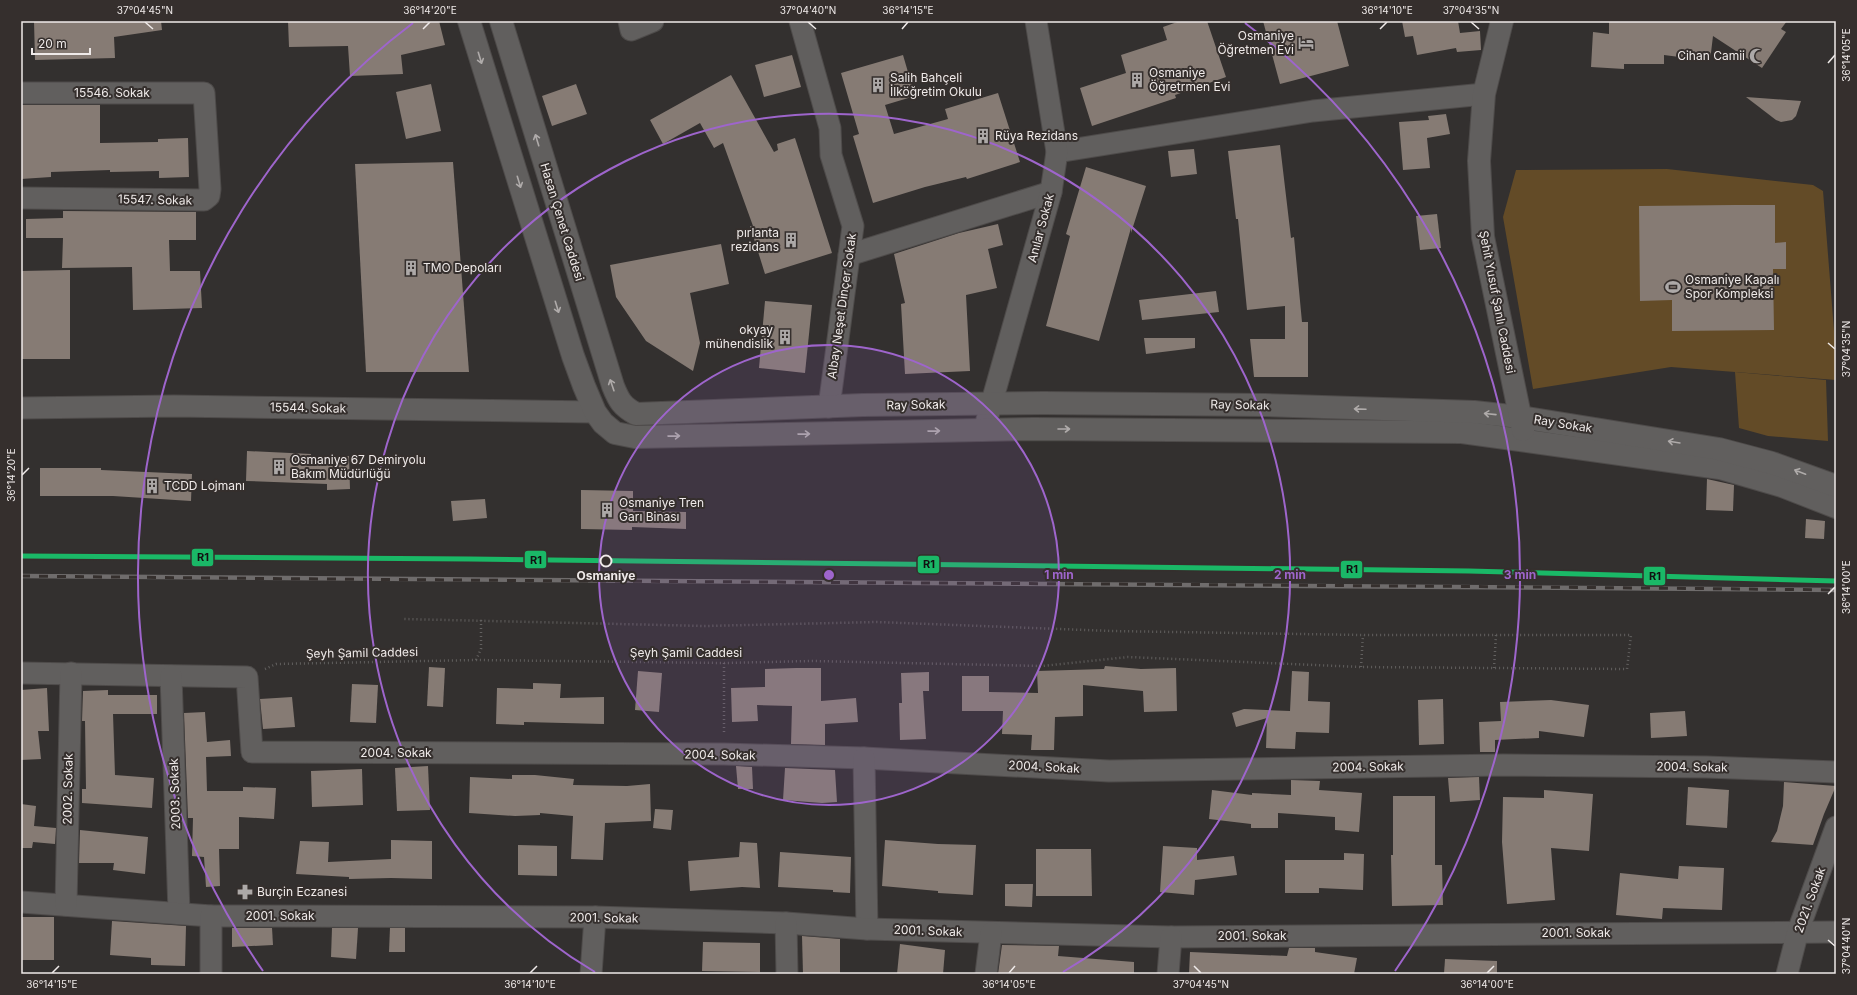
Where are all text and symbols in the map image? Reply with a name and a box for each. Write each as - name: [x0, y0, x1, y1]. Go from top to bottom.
- text: 37°04'45"N: [117, 4, 173, 16]
- text: 36°14'20"E: [403, 4, 457, 16]
- text: 37°04'40"N: [780, 4, 836, 16]
- text: 36°14'15"E: [882, 4, 934, 16]
- text: 36°14'10"E: [1361, 4, 1413, 16]
- text: 37°04'35"N: [1443, 4, 1499, 16]
- place label: Osmaniye Öğretmen Evi: [1217, 28, 1294, 57]
- text: 36°14'05"E: [1840, 28, 1852, 82]
- scale bar: [32, 30, 90, 56]
- hotel icon: Osmaniye Öğretmen Evi: [1297, 34, 1315, 52]
- text: 20 m: [38, 36, 67, 51]
- mosque icon: Cihan Camii: [1748, 47, 1766, 65]
- place label: Cihan Camii: [1677, 48, 1745, 63]
- one-way arrow: [477, 52, 484, 65]
- place label: Osmaniye Öğretrmen Evi: [1149, 65, 1230, 94]
- place label: Salih Bahçeli İlköğretim Okulu: [890, 70, 982, 99]
- building icon: Osmaniye Öğretrmen Evi: [1128, 71, 1146, 89]
- building icon: Salih Bahçeli İlköğretim Okulu: [869, 76, 887, 94]
- street label: 15546. Sokak: [74, 85, 150, 100]
- building icon: Rüya Rezidans: [974, 127, 992, 145]
- place label: Rüya Rezidans: [995, 128, 1078, 143]
- one-way arrow: [533, 134, 540, 147]
- street label: Hasan Çenet Caddesi: [537, 161, 588, 283]
- one-way arrow: [516, 176, 523, 189]
- street label: 15547. Sokak: [118, 191, 193, 208]
- street label: Anılar Sokak: [1024, 191, 1057, 264]
- place label: pırlanta rezidans: [731, 225, 779, 254]
- street label: Şehit Yusuf Şanlı Caddesi: [1476, 229, 1519, 375]
- building icon: pırlanta rezidans: [782, 231, 800, 249]
- street label: Albay Neşet Dinçer Sokak: [824, 232, 859, 380]
- building icon: TMO Depoları: [402, 259, 420, 277]
- place label: TMO Depoları: [423, 260, 502, 275]
- place label: Osmaniye Kapalı Spor Kompleksi: [1685, 272, 1779, 301]
- sports icon: Osmaniye Kapalı Spor Kompleksi: [1664, 278, 1682, 296]
- one-way arrow: [554, 300, 561, 313]
- text: 37°04'35"N: [1840, 321, 1852, 377]
- place label: okyay mühendislik: [705, 322, 773, 351]
- building icon: okyay mühendislik: [776, 328, 794, 346]
- one-way arrow: [608, 379, 616, 391]
- street label: Ray Sokak: [886, 396, 946, 413]
- street label: Ray Sokak: [1210, 396, 1270, 413]
- street label: 15544. Sokak: [270, 399, 347, 416]
- one-way arrow: [1354, 405, 1367, 412]
- one-way arrow: [1484, 410, 1497, 418]
- street label: Ray Sokak: [1533, 411, 1594, 436]
- one-way arrow: [1057, 425, 1070, 433]
- one-way arrow: [927, 427, 940, 435]
- one-way arrow: [797, 430, 810, 438]
- one-way arrow: [667, 432, 680, 440]
- one-way arrow: [1667, 437, 1680, 445]
- text: 36°14'20"E: [5, 448, 17, 502]
- place label: Osmaniye 67 Demiryolu Bakım Müdürlüğü: [291, 452, 426, 481]
- building icon: Osmaniye 67 Demiryolu Bakım Müdürlüğü: [270, 458, 288, 476]
- one-way arrow: [1794, 468, 1806, 476]
- building icon: TCDD Lojmanı: [143, 477, 161, 495]
- place label: TCDD Lojmanı: [164, 478, 245, 493]
- place label: Osmaniye Tren Garı Binası: [619, 495, 704, 524]
- building icon: Osmaniye Tren Garı Binası: [598, 501, 616, 519]
- line badge: R1: [191, 548, 214, 567]
- text: R1: [197, 550, 209, 564]
- line badge: R1: [524, 550, 547, 569]
- text: R1: [530, 553, 542, 567]
- marker: Osmaniye: [599, 554, 613, 568]
- line badge: R1: [917, 555, 940, 574]
- text: R1: [923, 557, 935, 571]
- line badge: R1: [1340, 560, 1363, 579]
- text: 36°14'00"E: [1840, 560, 1852, 614]
- text: R1: [1346, 562, 1358, 576]
- line badge: R1: [1643, 566, 1666, 586]
- text: 1 min: [1044, 567, 1074, 582]
- text: 2 min: [1274, 567, 1306, 582]
- text: 3 min: [1504, 567, 1536, 582]
- place label: Osmaniye: [577, 568, 635, 583]
- centre of rings: [822, 568, 836, 582]
- text: R1: [1649, 569, 1661, 583]
- street label: Şeyh Şamil Caddesi: [306, 644, 418, 661]
- street label: Şeyh Şamil Caddesi: [630, 645, 742, 660]
- street label: 2004. Sokak: [360, 745, 432, 760]
- street label: 2004. Sokak: [684, 746, 756, 763]
- street label: 2002. Sokak: [59, 753, 76, 825]
- street label: 2004. Sokak: [1008, 757, 1081, 776]
- street label: 2003. Sokak: [166, 758, 183, 830]
- street label: 2004. Sokak: [1332, 758, 1404, 775]
- street label: 2004. Sokak: [1656, 758, 1728, 775]
- street label: 2021. Sokak: [1791, 865, 1828, 935]
- pharmacy icon: Burçin Eczanesi: [236, 883, 254, 901]
- place label: Burçin Eczanesi: [257, 884, 347, 899]
- street label: 2001. Sokak: [246, 908, 315, 923]
- street label: 2001. Sokak: [569, 909, 639, 926]
- text: 37°04'40"N: [1840, 918, 1852, 974]
- street label: 2001. Sokak: [893, 922, 963, 939]
- street label: 2001. Sokak: [1542, 925, 1611, 940]
- street label: 2001. Sokak: [1218, 928, 1287, 943]
- text: 36°14'15"E: [26, 978, 78, 990]
- text: 36°14'10"E: [504, 978, 556, 990]
- text: 36°14'05"E: [982, 978, 1036, 990]
- text: 37°04'45"N: [1173, 978, 1229, 990]
- text: 36°14'00"E: [1460, 978, 1514, 990]

